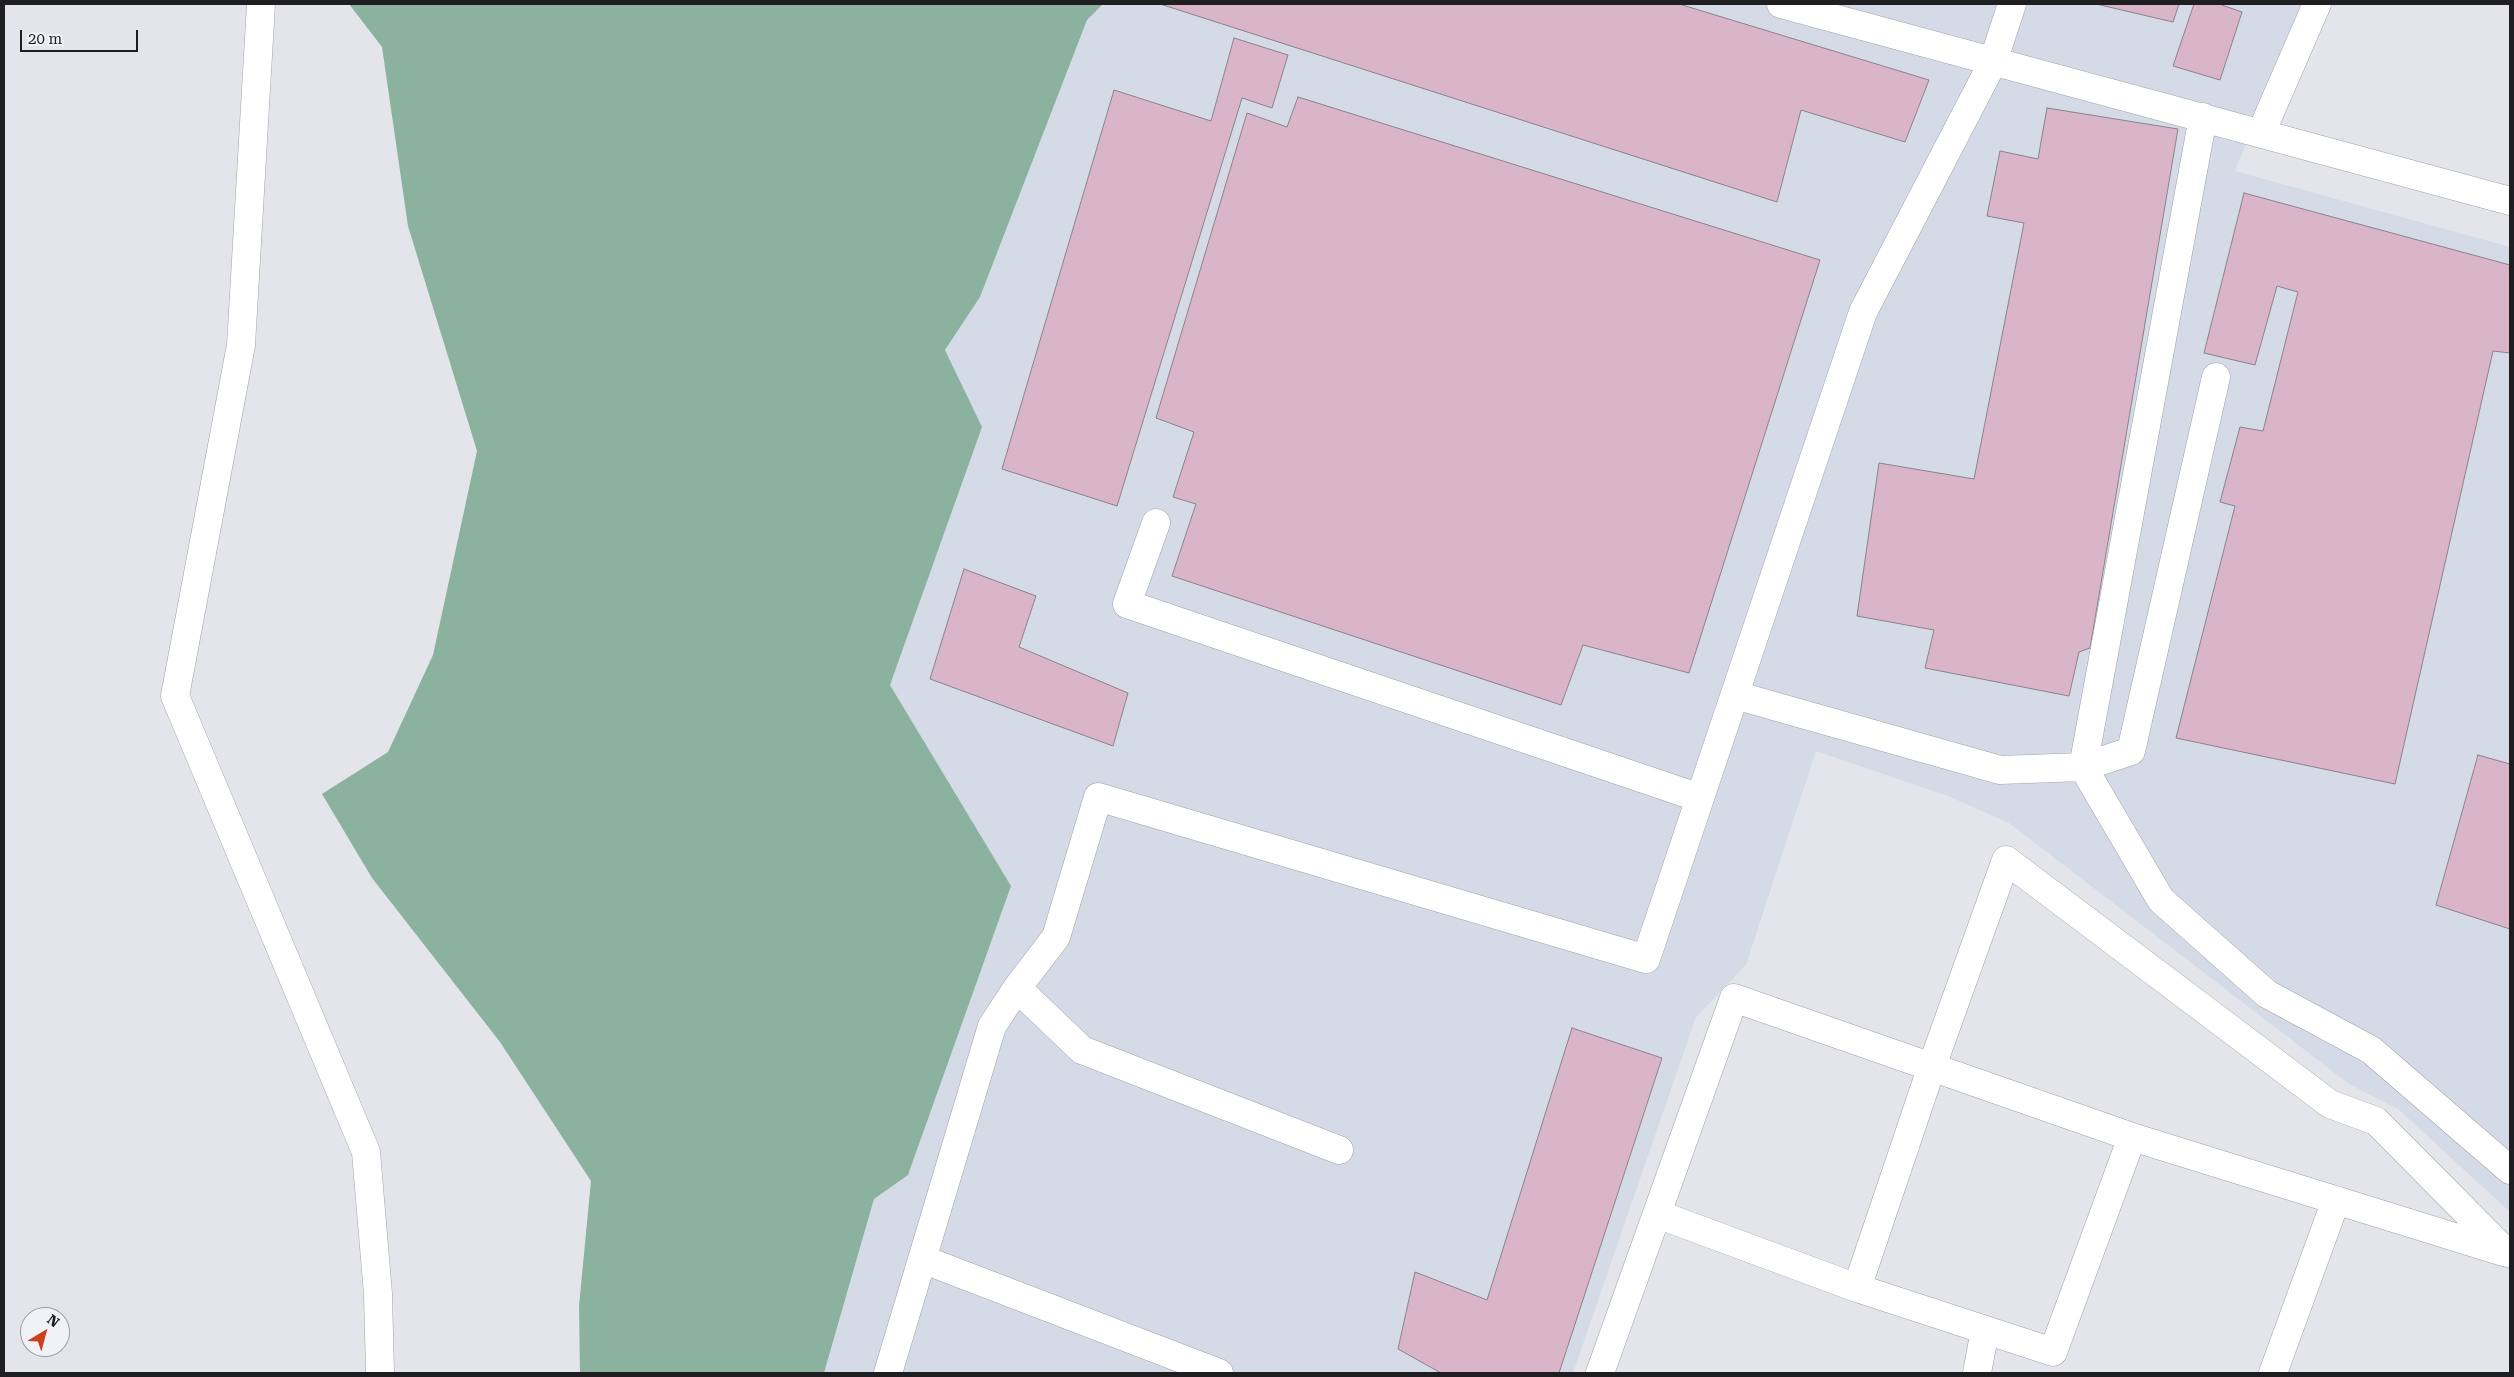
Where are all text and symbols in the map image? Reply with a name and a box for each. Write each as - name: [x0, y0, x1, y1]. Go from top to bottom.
- scale bar: [22, 20, 140, 52]
- text: 20 m: [28, 30, 62, 48]
- north arrow: [20, 1307, 70, 1357]
- text: N: [44, 1311, 63, 1330]

